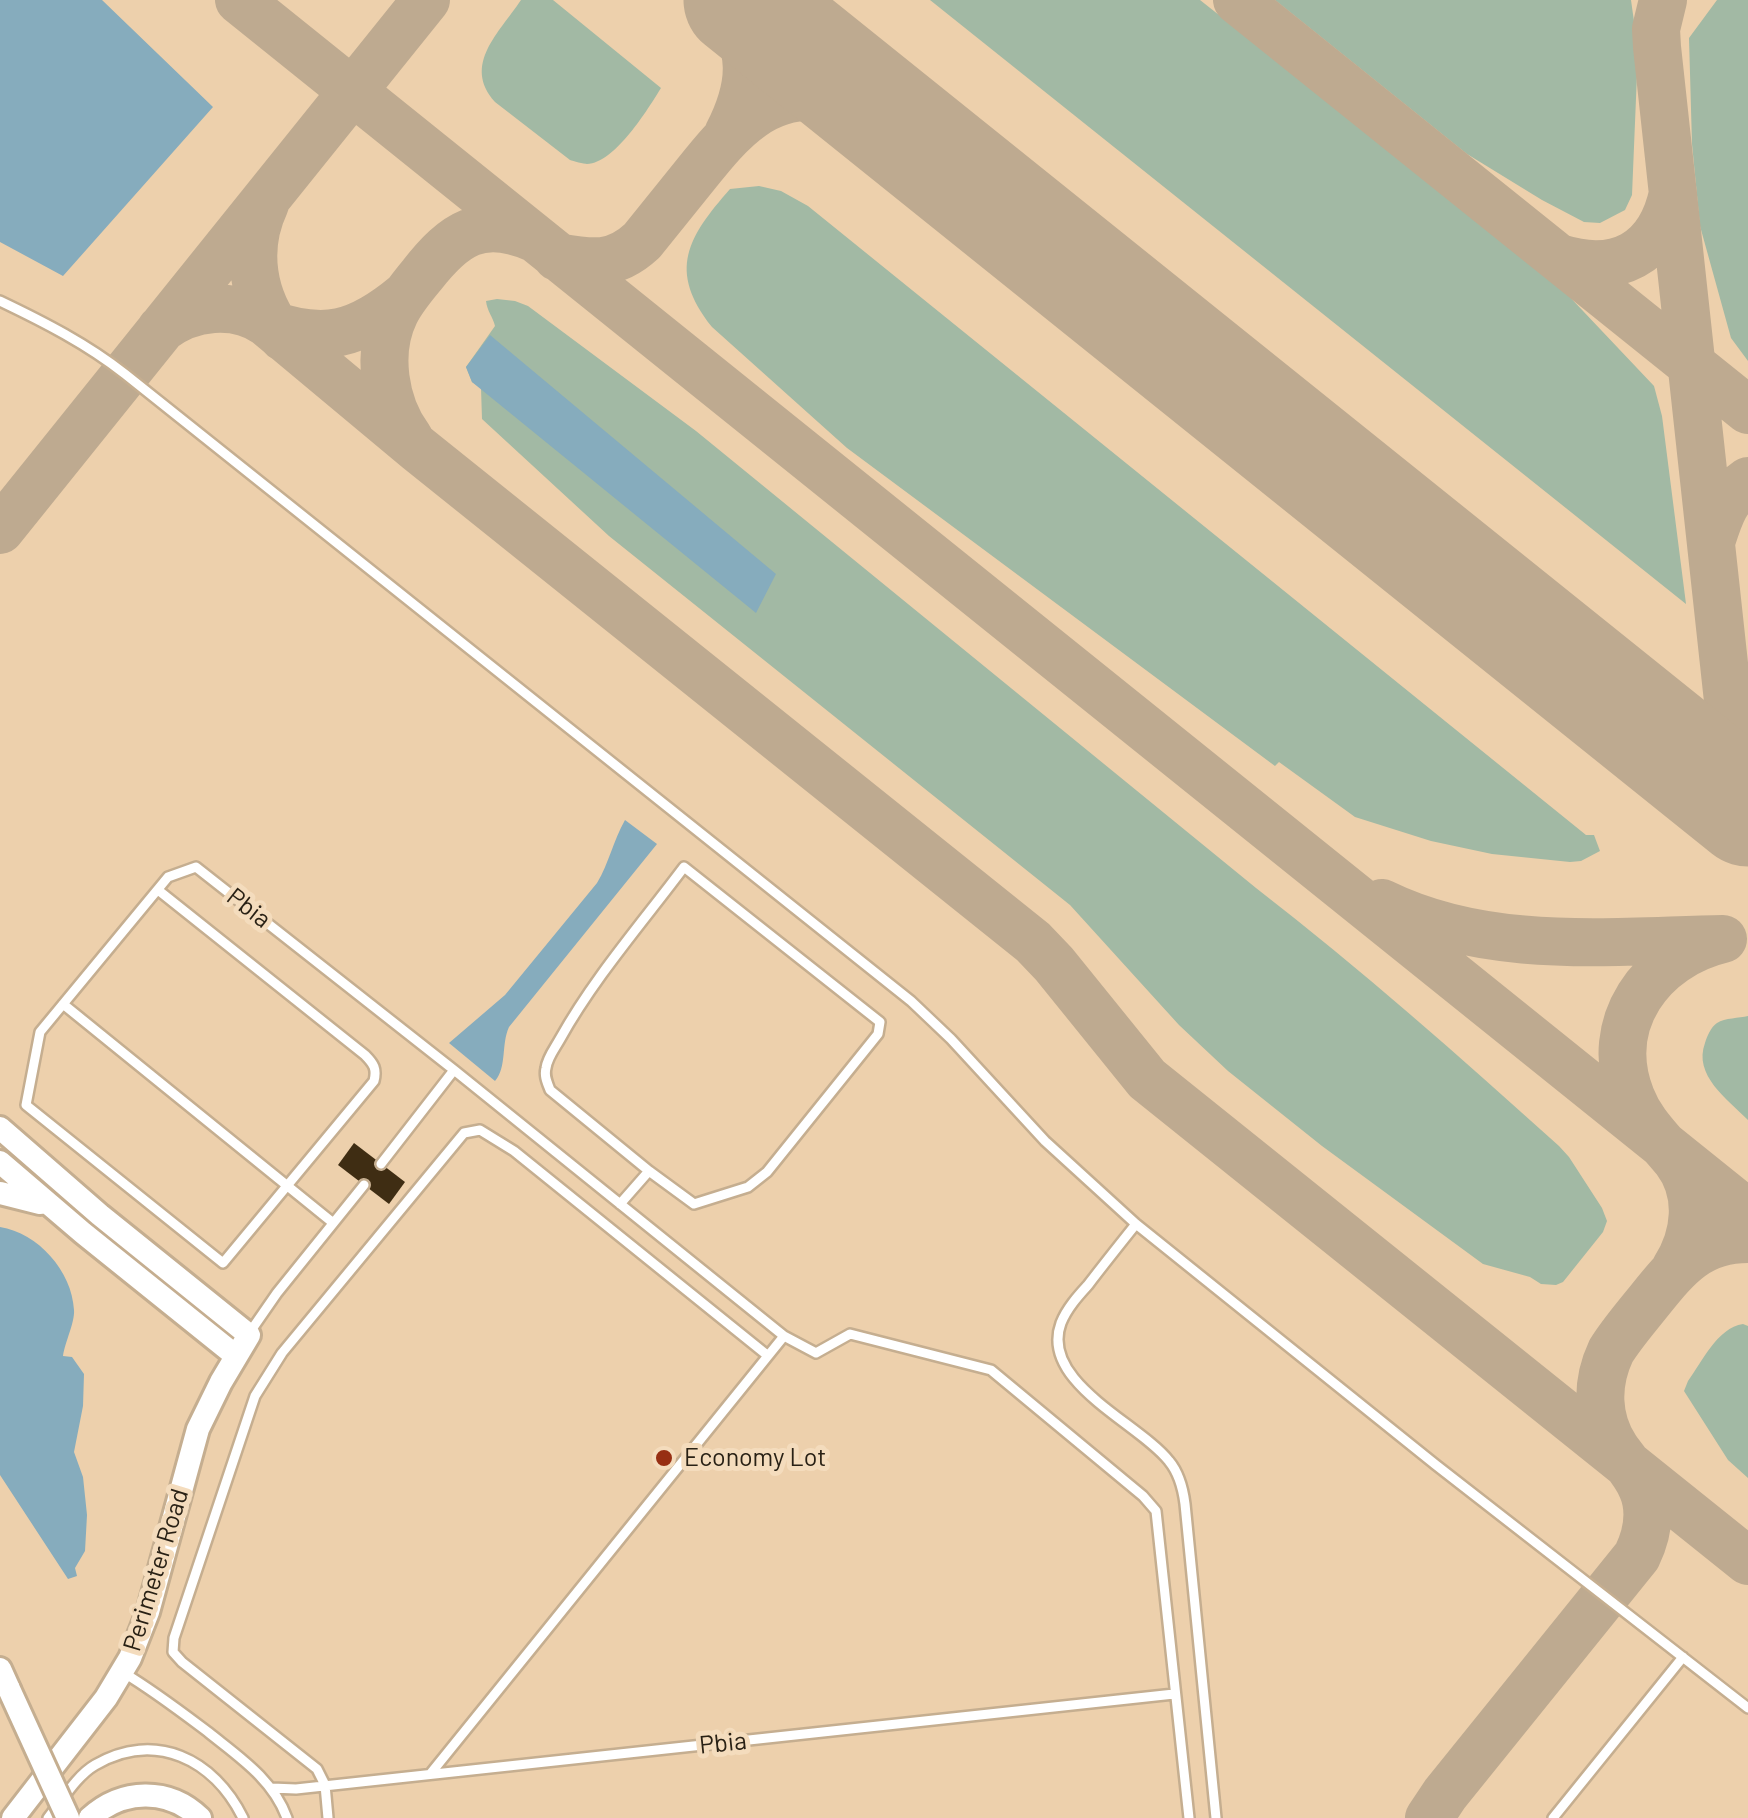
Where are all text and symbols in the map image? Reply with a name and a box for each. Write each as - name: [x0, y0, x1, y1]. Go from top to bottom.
- street label: Pbia: [221, 882, 277, 934]
- place label: Economy Lot: [684, 1443, 826, 1473]
- marker: Economy Lot: [653, 1447, 675, 1469]
- street label: Perimeter Road: [117, 1485, 195, 1655]
- street label: Pbia: [698, 1726, 748, 1760]

